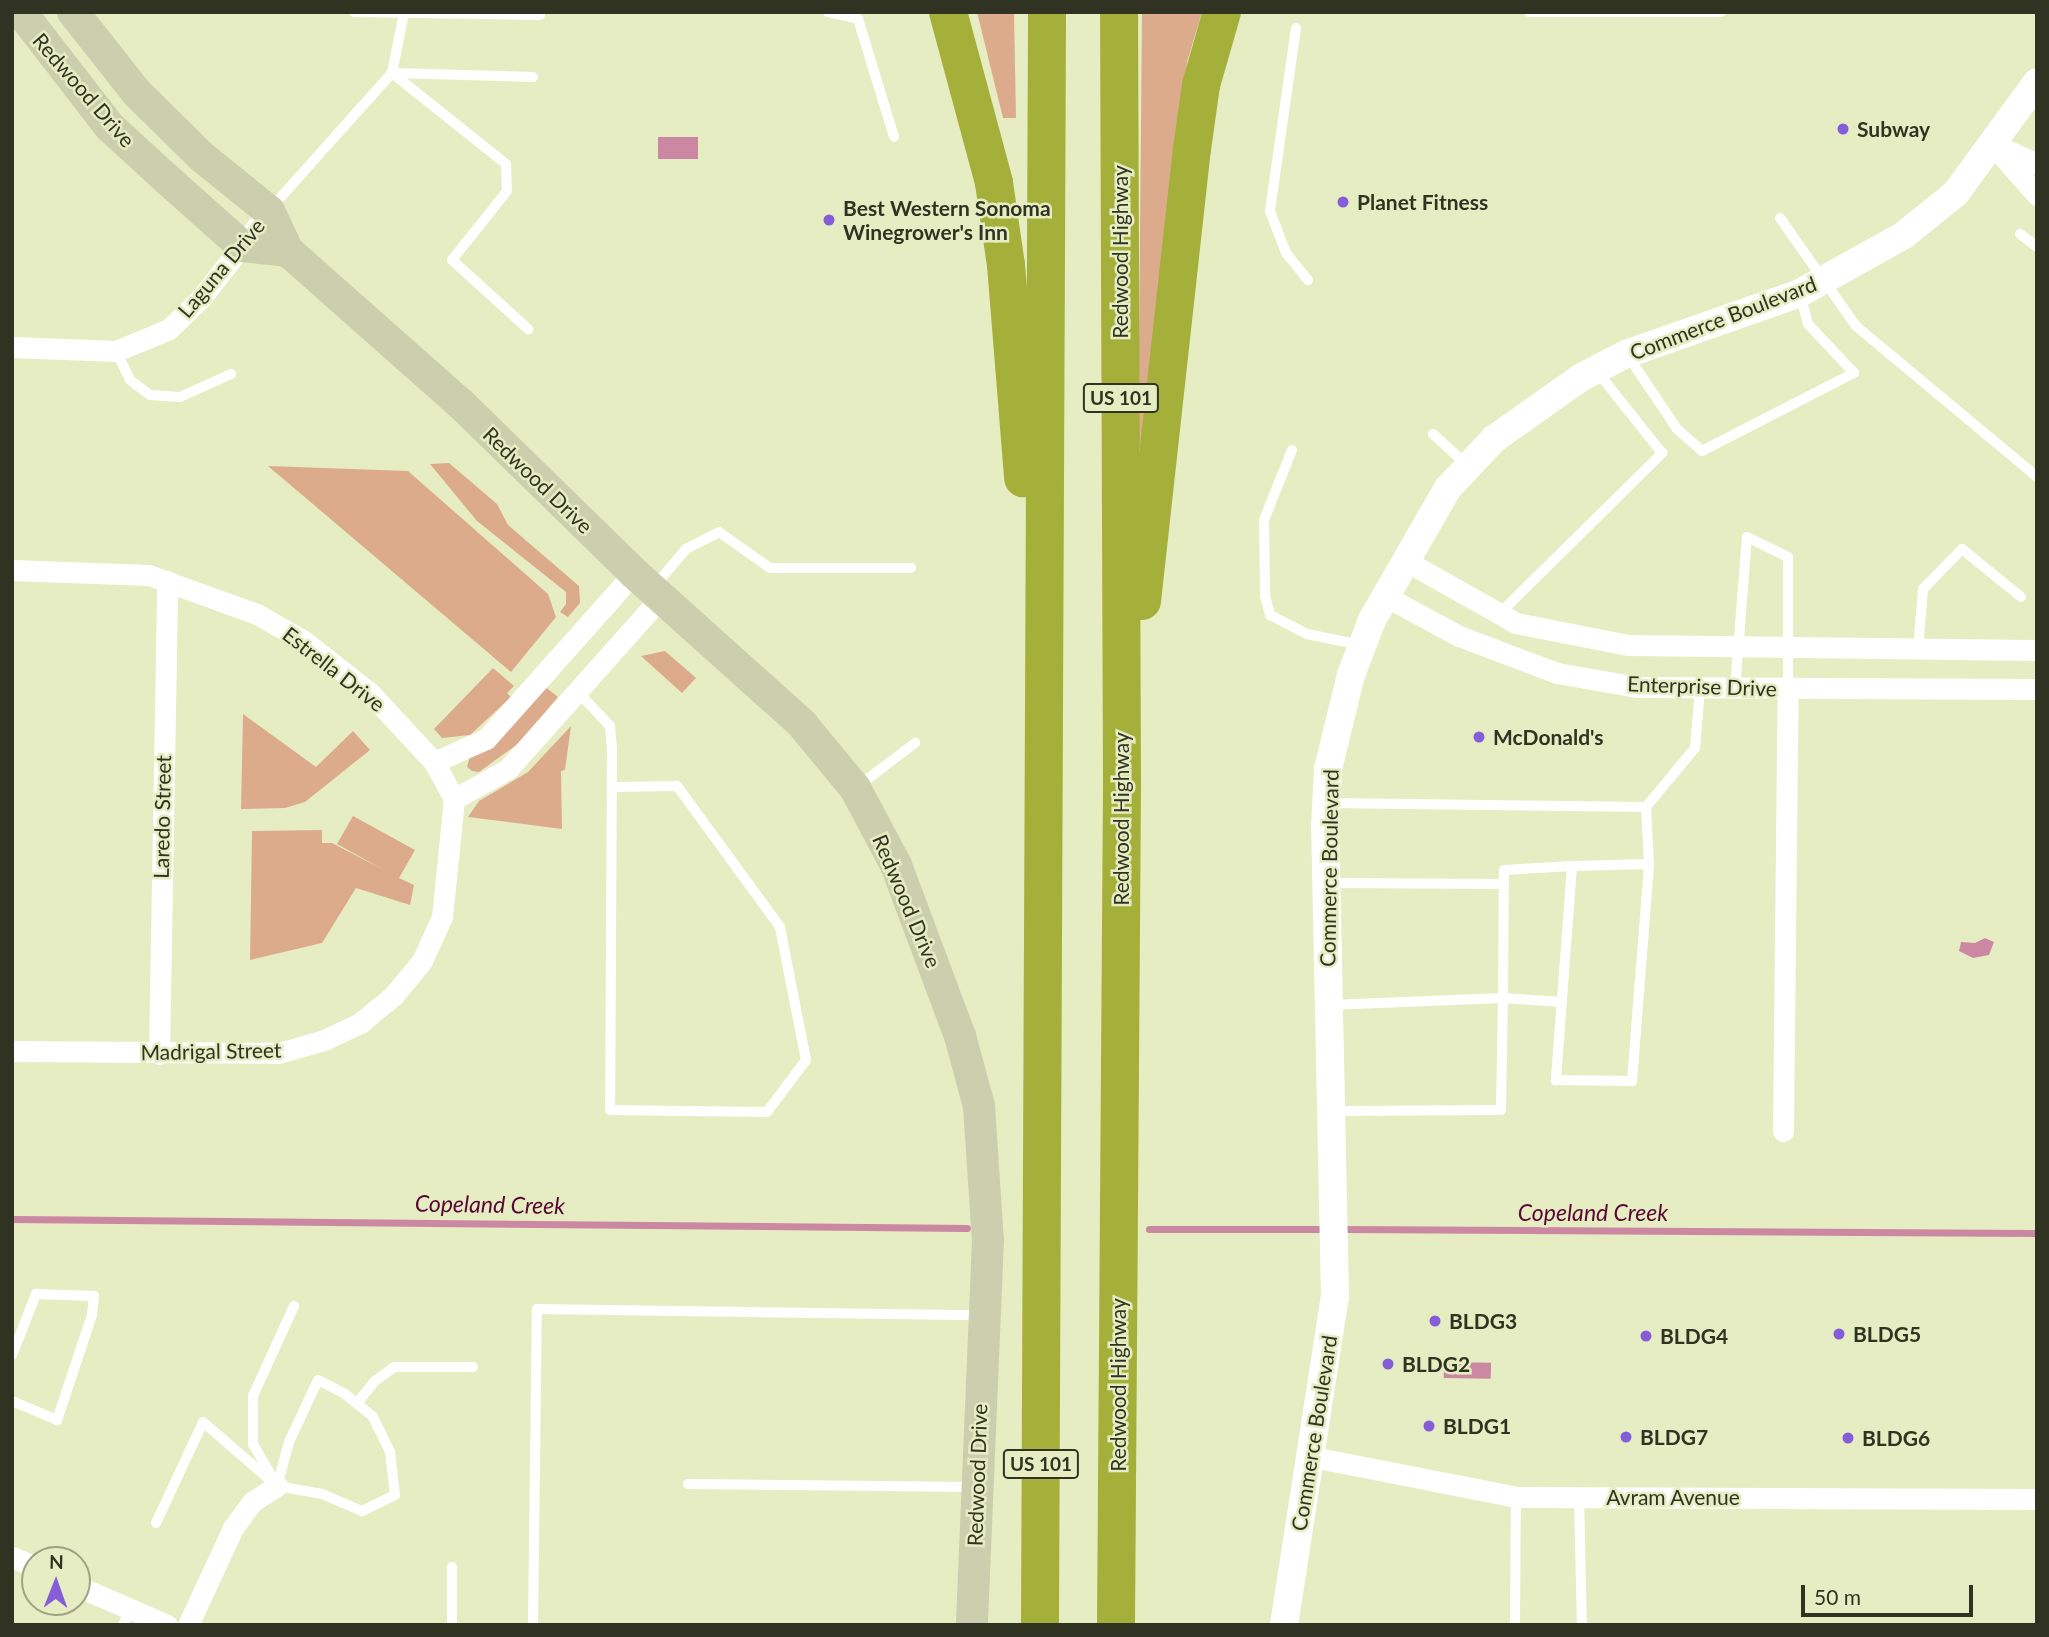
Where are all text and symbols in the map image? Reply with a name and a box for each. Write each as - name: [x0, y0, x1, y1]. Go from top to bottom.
- street label: Redwood Drive: [28, 28, 140, 152]
- place label: Subway: [1857, 116, 1930, 142]
- marker: Subway: [1835, 121, 1851, 137]
- street label: Redwood Highway: [1107, 165, 1133, 339]
- place label: Planet Fitness: [1357, 189, 1488, 215]
- marker: Planet Fitness: [1335, 194, 1351, 210]
- place label: Best Western Sonoma Winegrower's Inn: [843, 195, 1051, 245]
- marker: Best Western Sonoma Winegrower's Inn: [821, 212, 837, 228]
- street label: Laguna Drive: [172, 213, 270, 323]
- street label: Commerce Boulevard: [1626, 271, 1820, 365]
- road number: US 101: [1082, 382, 1160, 414]
- street label: Redwood Drive: [478, 421, 598, 539]
- street label: Estrella Drive: [278, 621, 390, 717]
- street label: Enterprise Drive: [1627, 671, 1777, 701]
- place label: McDonald's: [1493, 724, 1604, 750]
- marker: McDonald's: [1471, 729, 1487, 745]
- street label: Redwood Highway: [1108, 732, 1134, 906]
- street label: Laredo Street: [148, 755, 176, 879]
- street label: Commerce Boulevard: [1315, 769, 1343, 967]
- street label: Redwood Drive: [868, 830, 946, 972]
- street label: Madrigal Street: [140, 1037, 282, 1065]
- water label: Copeland Creek: [415, 1189, 565, 1219]
- water label: Copeland Creek: [1518, 1198, 1668, 1226]
- street label: Redwood Highway: [1105, 1298, 1131, 1472]
- place label: BLDG3: [1449, 1308, 1517, 1334]
- marker: BLDG3: [1427, 1313, 1443, 1329]
- place label: BLDG5: [1853, 1321, 1921, 1347]
- place label: BLDG4: [1660, 1323, 1728, 1349]
- marker: BLDG5: [1831, 1326, 1847, 1342]
- marker: BLDG4: [1638, 1328, 1654, 1344]
- street label: Commerce Boulevard: [1286, 1333, 1342, 1533]
- place label: BLDG2: [1402, 1351, 1470, 1377]
- marker: BLDG2: [1380, 1356, 1396, 1372]
- street label: Redwood Drive: [962, 1403, 992, 1547]
- place label: BLDG1: [1443, 1413, 1511, 1439]
- marker: BLDG1: [1421, 1418, 1437, 1434]
- place label: BLDG7: [1640, 1424, 1708, 1450]
- place label: BLDG6: [1862, 1425, 1930, 1451]
- marker: BLDG7: [1618, 1429, 1634, 1445]
- marker: BLDG6: [1840, 1430, 1856, 1446]
- road number: US 101: [1002, 1448, 1080, 1480]
- street label: Avram Avenue: [1606, 1484, 1740, 1510]
- north arrow: [21, 1546, 91, 1616]
- text: N: [49, 1550, 64, 1573]
- scale bar: [1804, 1570, 1976, 1614]
- text: 50 m: [1814, 1584, 1861, 1609]

